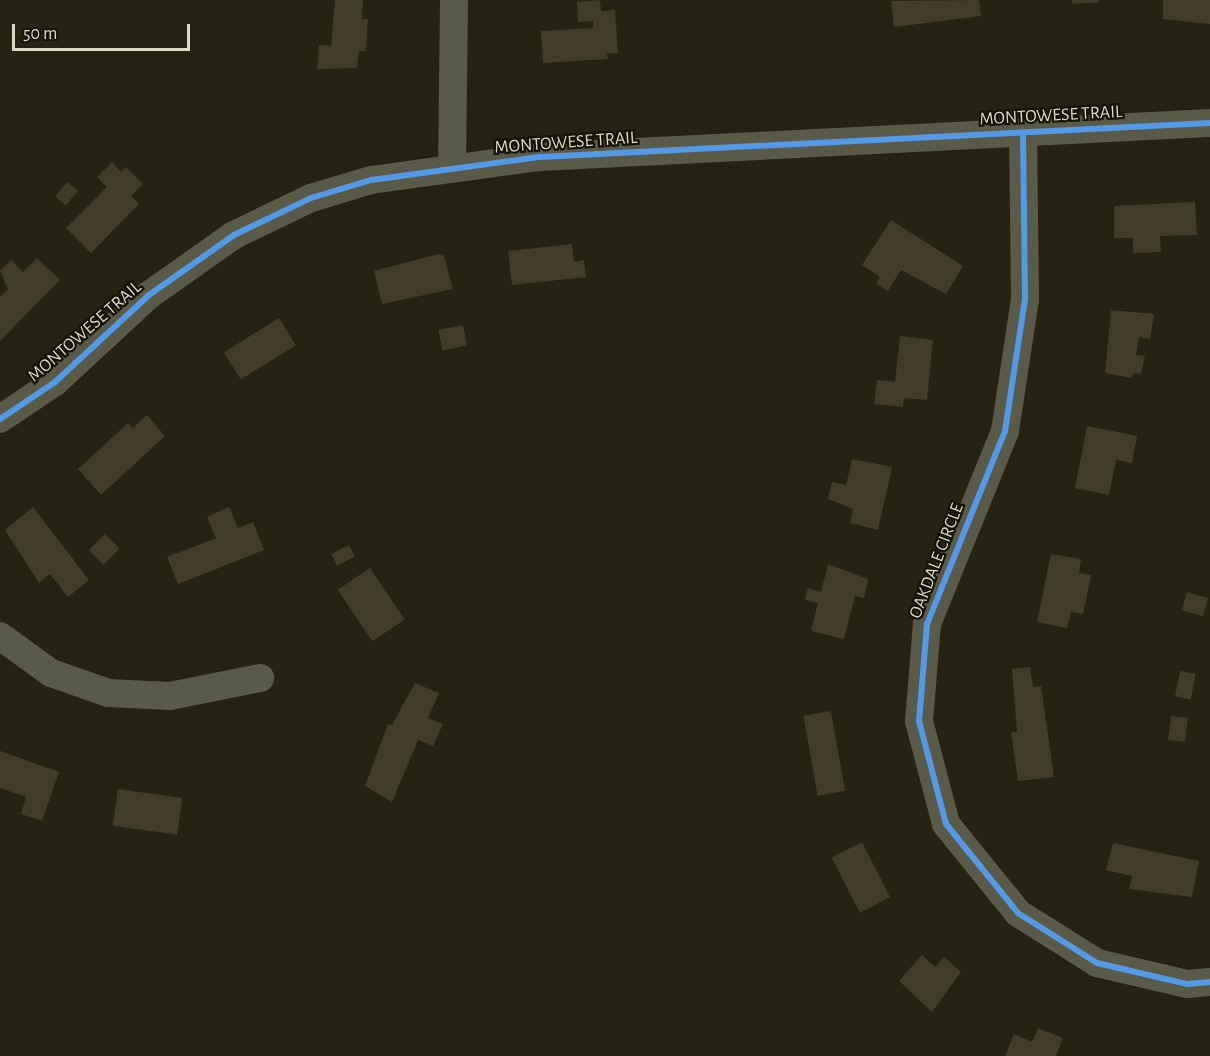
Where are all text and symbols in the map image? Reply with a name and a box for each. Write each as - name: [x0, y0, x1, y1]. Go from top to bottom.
- scale bar: [15, 12, 194, 50]
- text: 50 m: [23, 25, 57, 43]
- street label: MONTOWESE TRAIL: [979, 101, 1123, 131]
- street label: MONTOWESE TRAIL: [494, 127, 638, 159]
- street label: MONTOWESE TRAIL: [24, 277, 146, 387]
- street label: OAKDALE CIRCLE: [905, 500, 969, 622]

